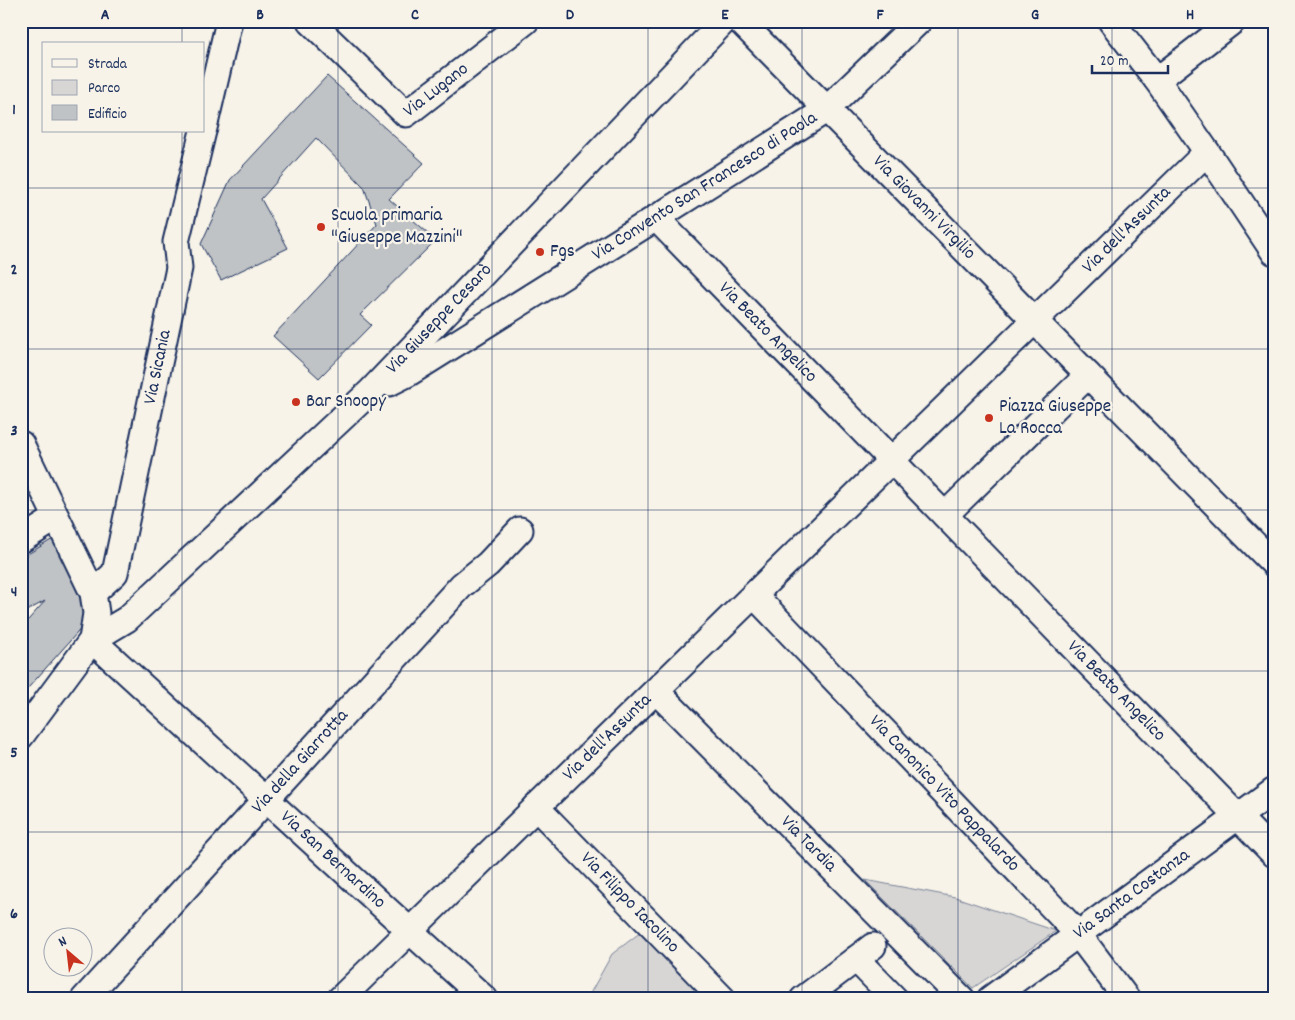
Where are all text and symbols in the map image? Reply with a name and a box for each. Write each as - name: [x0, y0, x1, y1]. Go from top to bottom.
- text: A: [101, 4, 110, 27]
- text: B: [256, 4, 264, 27]
- text: C: [411, 4, 419, 27]
- text: D: [566, 4, 575, 27]
- text: E: [721, 4, 729, 27]
- text: F: [876, 4, 884, 27]
- text: G: [1031, 4, 1039, 27]
- text: H: [1186, 4, 1194, 27]
- legend: [42, 42, 205, 132]
- scale bar: [1092, 42, 1169, 74]
- text: 20 m: [1100, 51, 1128, 73]
- text: Strada: [88, 54, 128, 76]
- street label: Via Lugano: [398, 56, 475, 125]
- text: Parco: [88, 78, 120, 100]
- text: 1: [12, 99, 16, 122]
- text: Edificio: [88, 104, 127, 126]
- street label: Via Convento San Francesco di Paola: [587, 105, 824, 268]
- street label: Via Giovanni Virgilio: [866, 149, 982, 266]
- street label: Via dell'Assunta: [1076, 180, 1178, 280]
- place label: Scuola primaria "Giuseppe Mazzini": [331, 203, 463, 252]
- marker: Scuola primaria "Giuseppe Mazzini": [315, 221, 327, 233]
- place label: Fgs: [550, 239, 575, 266]
- marker: Fgs: [534, 246, 546, 258]
- street label: Via Giuseppe Cesarò: [380, 258, 499, 381]
- text: 2: [11, 259, 18, 282]
- street label: Via Beato Angelico: [712, 276, 823, 390]
- street label: Via Sicania: [137, 326, 179, 407]
- place label: Bar Snoopy: [306, 389, 386, 416]
- place label: Piazza Giuseppe La Rocca: [999, 394, 1111, 443]
- marker: Bar Snoopy: [290, 396, 302, 408]
- marker: Piazza Giuseppe La Rocca: [983, 412, 995, 424]
- text: 3: [10, 420, 18, 443]
- text: 4: [11, 581, 17, 604]
- street label: Via Beato Angelico: [1060, 635, 1172, 748]
- street label: Via dell'Assunta: [557, 687, 659, 788]
- street label: Via della Giarrotta: [246, 703, 356, 820]
- street label: Via Canonico Vito Pappalardo: [862, 709, 1026, 879]
- text: 5: [10, 742, 18, 765]
- street label: Via San Bernardino: [274, 804, 391, 916]
- street label: Via Tardia: [774, 810, 844, 880]
- street label: Via Santa Costanza: [1068, 842, 1197, 947]
- street label: Via Filippo Iacolino: [574, 846, 685, 960]
- text: 6: [10, 903, 18, 926]
- north arrow: [42, 928, 92, 978]
- text: N: [55, 932, 71, 953]

